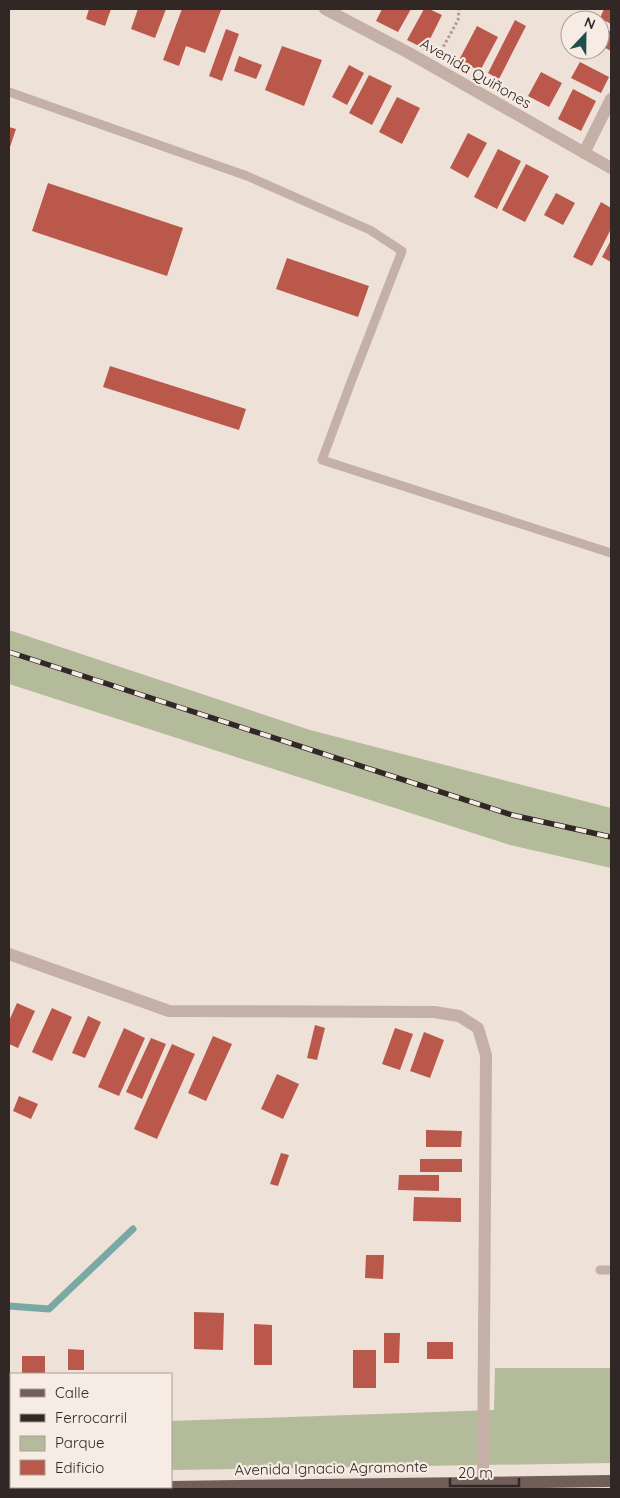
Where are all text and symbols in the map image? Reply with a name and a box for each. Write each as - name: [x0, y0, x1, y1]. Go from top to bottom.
- north arrow: [560, 10, 610, 60]
- text: N: [582, 13, 598, 33]
- street label: Avenida Quiñones: [417, 34, 535, 112]
- legend: [10, 1373, 172, 1488]
- text: Calle: [55, 1383, 89, 1402]
- text: Ferrocarril: [55, 1408, 127, 1427]
- text: Parque: [55, 1433, 105, 1452]
- scale bar: [450, 1456, 519, 1488]
- street label: Avenida Ignacio Agramonte: [234, 1457, 428, 1479]
- text: Edificio: [55, 1458, 104, 1477]
- text: 20 m: [458, 1463, 493, 1482]

